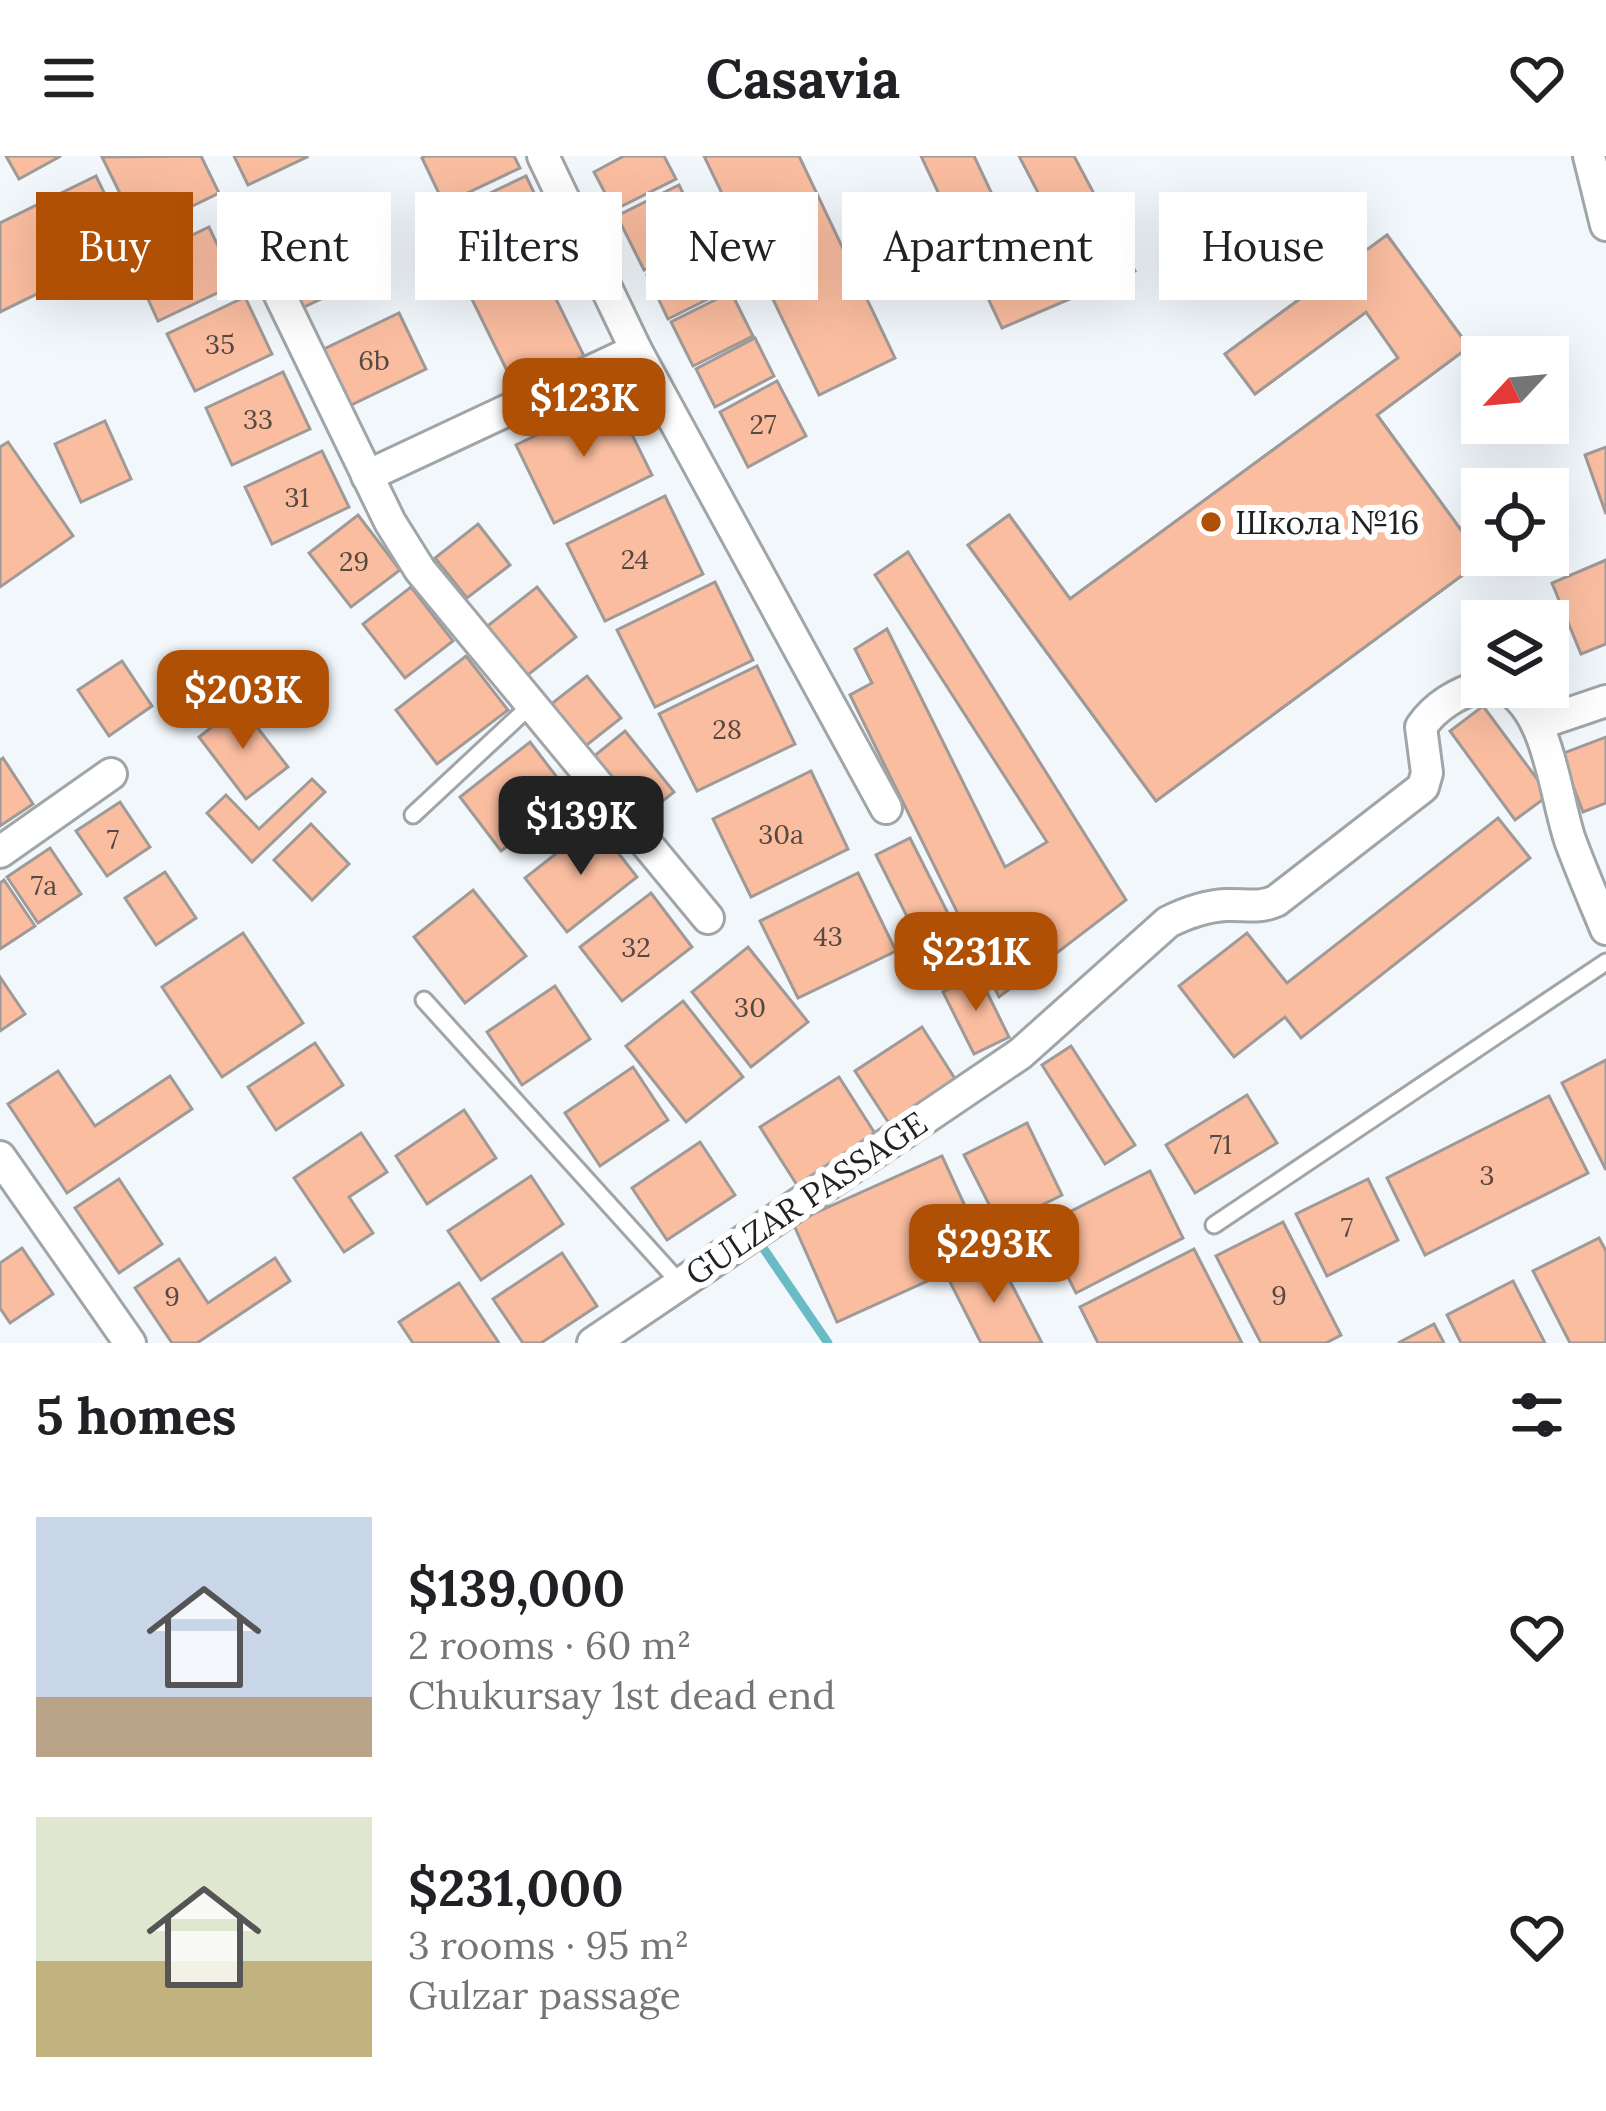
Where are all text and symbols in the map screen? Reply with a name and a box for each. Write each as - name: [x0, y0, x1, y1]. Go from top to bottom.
- text: Casavia: [706, 44, 900, 113]
- icon: menu: [36, 45, 102, 111]
- icon: heart: [1504, 45, 1570, 111]
- chip: Buy: [36, 192, 193, 300]
- chip: Rent: [217, 192, 391, 300]
- chip: Filters: [415, 192, 622, 300]
- chip: New: [646, 192, 818, 300]
- chip: Apartment: [842, 192, 1135, 300]
- chip: House: [1159, 192, 1367, 300]
- house number: 35: [205, 327, 235, 361]
- north arrow: [1461, 336, 1569, 444]
- map controls: [1461, 336, 1569, 708]
- house number: 6b: [358, 343, 390, 377]
- pin: $123K: [500, 358, 668, 460]
- text: $123K: [529, 372, 639, 422]
- house number: 33: [243, 402, 273, 436]
- house number: 27: [750, 407, 776, 441]
- button: locate: [1461, 468, 1569, 576]
- house number: 31: [285, 480, 309, 514]
- place label: Школа №16: [1235, 501, 1419, 543]
- marker: Школа №16: [1198, 509, 1224, 535]
- house number: 24: [621, 542, 649, 576]
- house number: 29: [339, 544, 369, 578]
- button: layers: [1461, 600, 1569, 708]
- pin: $203K: [159, 650, 327, 752]
- text: $203K: [184, 664, 302, 714]
- house number: 28: [712, 712, 742, 746]
- pin: $139K: [497, 776, 665, 878]
- text: $139K: [526, 790, 636, 840]
- house number: 30a: [758, 817, 804, 851]
- house number: 7: [107, 822, 119, 856]
- house number: 7a: [31, 868, 57, 902]
- pin: $231K: [892, 912, 1060, 1014]
- house number: 43: [813, 919, 843, 953]
- text: $231K: [921, 926, 1031, 976]
- house number: 32: [621, 930, 651, 964]
- house number: 30: [734, 990, 766, 1024]
- street label: GULZАR PASSAGE: [677, 1102, 935, 1294]
- house number: 71: [1210, 1127, 1232, 1161]
- house number: 3: [1479, 1158, 1495, 1192]
- pin: $293K: [910, 1204, 1078, 1306]
- house number: 7: [1341, 1210, 1353, 1244]
- text: $293K: [936, 1218, 1052, 1268]
- house number: 9: [1271, 1278, 1287, 1312]
- house number: 9: [164, 1279, 180, 1313]
- icon: filters: [1504, 1382, 1570, 1448]
- text: 5 homes: [36, 1383, 237, 1448]
- text: $139,000: [408, 1555, 625, 1620]
- icon: home: [132, 1565, 276, 1709]
- icon: heart: [1504, 1604, 1570, 1670]
- text: 2 rooms · 60 m²: [408, 1620, 692, 1670]
- text: Chukursay 1st dead end: [408, 1670, 835, 1720]
- text: $231,000: [408, 1855, 624, 1920]
- icon: home: [132, 1865, 276, 2009]
- icon: heart: [1504, 1904, 1570, 1970]
- text: 3 rooms · 95 m²: [408, 1920, 689, 1970]
- text: Gulzаr passage: [408, 1970, 681, 2020]

